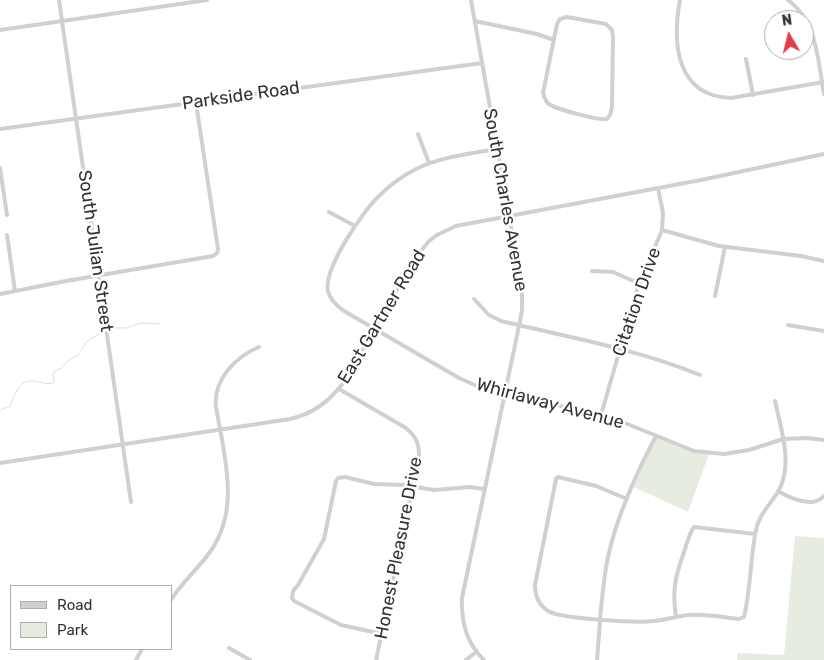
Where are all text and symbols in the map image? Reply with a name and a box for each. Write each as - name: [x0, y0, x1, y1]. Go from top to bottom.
- north arrow: [764, 10, 814, 60]
- text: N: [781, 12, 793, 30]
- street label: Parkside Road: [181, 77, 301, 115]
- street label: South Charles Avenue: [478, 107, 532, 293]
- street label: South Julian Street: [73, 169, 117, 333]
- street label: Citation Drive: [608, 245, 666, 359]
- street label: East Gartner Road: [333, 246, 431, 388]
- street label: Whirlaway Avenue: [474, 374, 626, 434]
- street label: Honest Pleasure Drive: [371, 455, 427, 641]
- legend: [10, 585, 172, 650]
- text: Road: [57, 596, 93, 614]
- text: Park: [57, 621, 88, 639]

